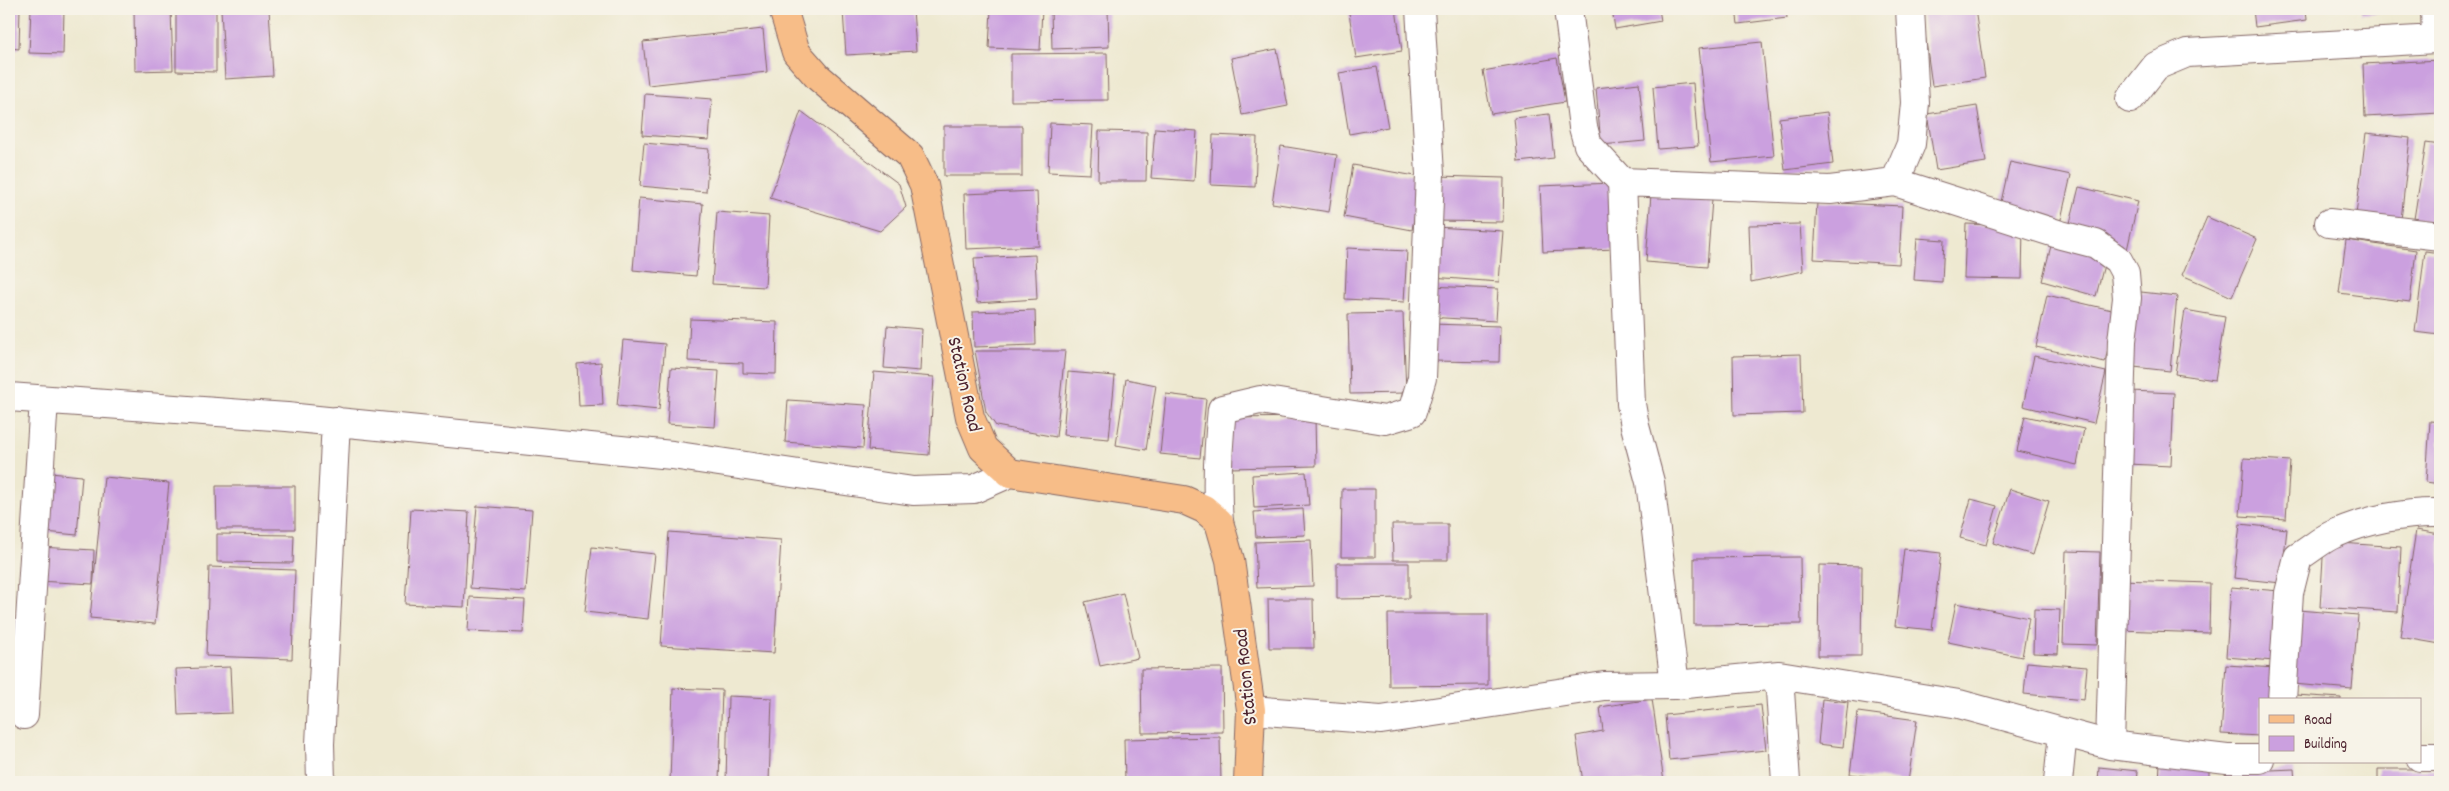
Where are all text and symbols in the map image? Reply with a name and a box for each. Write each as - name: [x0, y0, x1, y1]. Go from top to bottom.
- street label: Station Road: [939, 334, 988, 435]
- street label: Station Road: [1228, 627, 1266, 726]
- legend: [2259, 698, 2422, 764]
- text: Road: [2304, 710, 2332, 732]
- text: Building: [2304, 734, 2347, 756]

